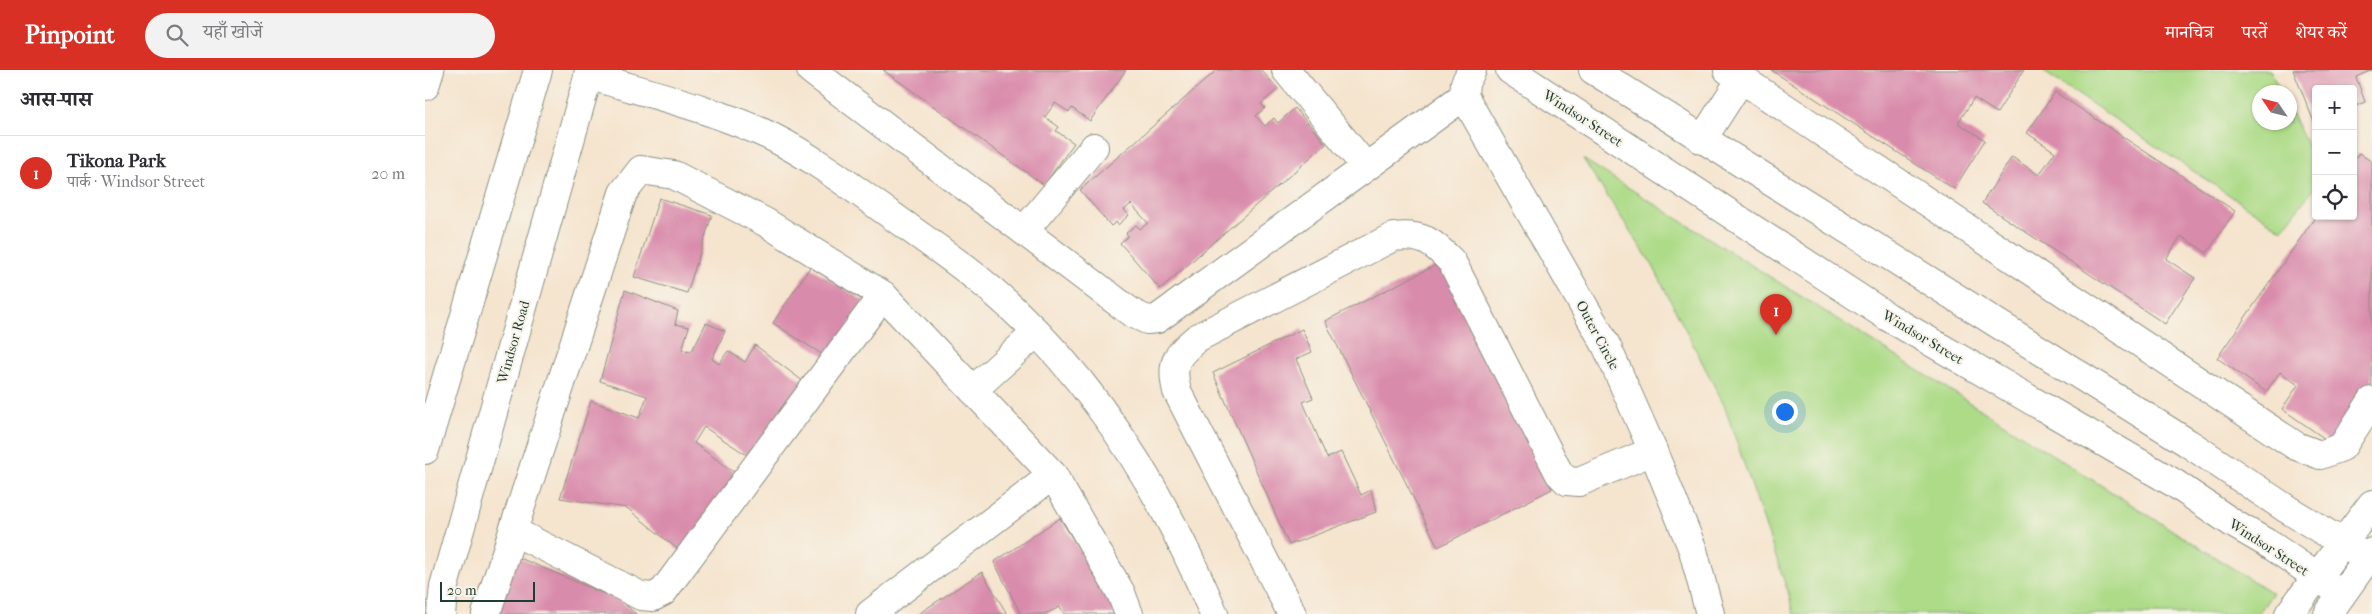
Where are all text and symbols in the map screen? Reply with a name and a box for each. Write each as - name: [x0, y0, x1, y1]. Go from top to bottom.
- search box: [145, 13, 495, 58]
- text: Pinpoint: [25, 21, 115, 49]
- icon: search: [163, 21, 191, 49]
- text: यहाँ खोजें: [203, 21, 263, 43]
- text: मानचित्र: [2165, 22, 2214, 43]
- text: परतें: [2242, 22, 2267, 43]
- text: शेयर करें: [2295, 22, 2347, 43]
- north arrow: [2252, 85, 2297, 130]
- map controls: [2312, 85, 2357, 220]
- button: +: [2312, 85, 2357, 130]
- street label: Windsor Street: [1539, 86, 1626, 150]
- text: आस-पास: [20, 87, 92, 111]
- button: −: [2312, 130, 2357, 175]
- text: Tikona Park: [67, 150, 166, 172]
- text: 1: [33, 164, 39, 183]
- text: 20 m: [371, 164, 405, 183]
- text: पार्क · Windsor Street: [67, 172, 205, 191]
- button: locate: [2312, 175, 2357, 220]
- pin: 1: [1760, 294, 1792, 335]
- street label: Windsor Road: [493, 298, 534, 387]
- street label: Outer Circle: [1572, 298, 1623, 373]
- street label: Windsor Street: [1878, 306, 1966, 368]
- your location: [1772, 399, 1798, 425]
- street label: Windsor Street: [2225, 515, 2312, 579]
- scale bar: [440, 579, 535, 602]
- text: 20 m: [447, 582, 477, 599]

